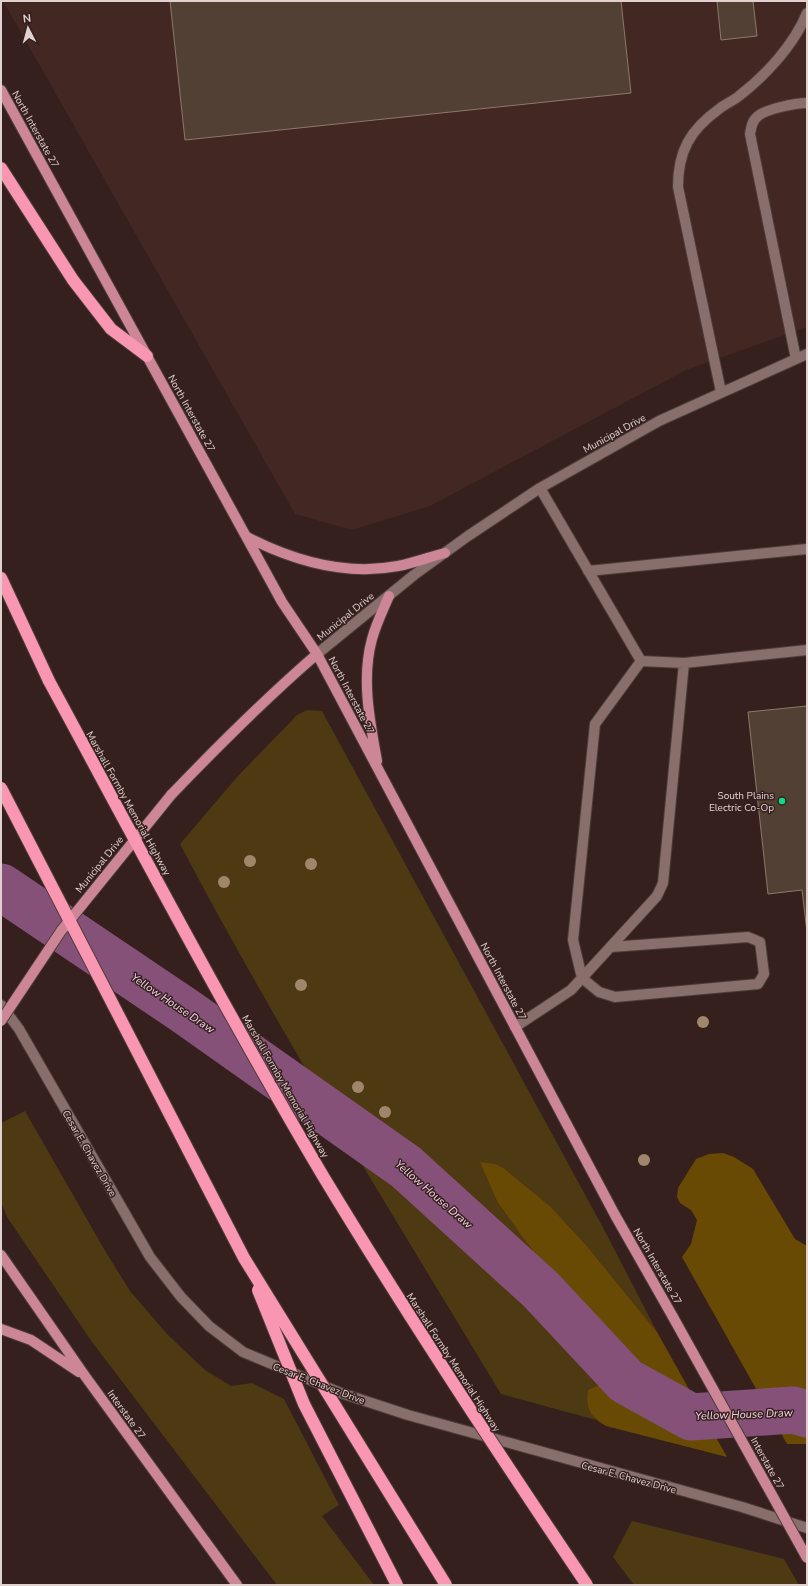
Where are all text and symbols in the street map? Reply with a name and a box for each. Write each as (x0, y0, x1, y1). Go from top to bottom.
north arrow (8, 8, 48, 48)
text: N (22, 11, 32, 26)
street label: North Interstate 27 (8, 88, 62, 170)
street label: North Interstate 27 (164, 372, 218, 454)
street label: Municipal Drive (581, 411, 648, 457)
street label: Municipal Drive (314, 589, 377, 644)
street label: North Interstate 27 (325, 654, 377, 737)
street label: Marshall Formby Memorial Highway (82, 729, 174, 879)
place label: South Plains Electric Co-Op (709, 789, 774, 815)
marker: South Plains Electric Co-Op (777, 796, 787, 806)
street label: Municipal Drive (72, 833, 127, 896)
street label: North Interstate 27 (477, 940, 529, 1023)
water label: Yellow House Draw (128, 970, 218, 1037)
street label: Marshall Formby Memorial Highway (238, 1012, 332, 1161)
street label: Cesar E. Chavez Drive (59, 1108, 120, 1199)
water label: Yellow House Draw (392, 1157, 476, 1233)
street label: North Interstate 27 (630, 1226, 685, 1307)
street label: Marshall Formby Memorial Highway (403, 1290, 504, 1435)
street label: Cesar E. Chavez Drive (271, 1360, 367, 1408)
street label: Interstate 27 (104, 1387, 149, 1442)
water label: Yellow House Draw (695, 1405, 794, 1424)
street label: Interstate 27 (747, 1435, 787, 1492)
street label: Cesar E. Chavez Drive (580, 1459, 678, 1497)

